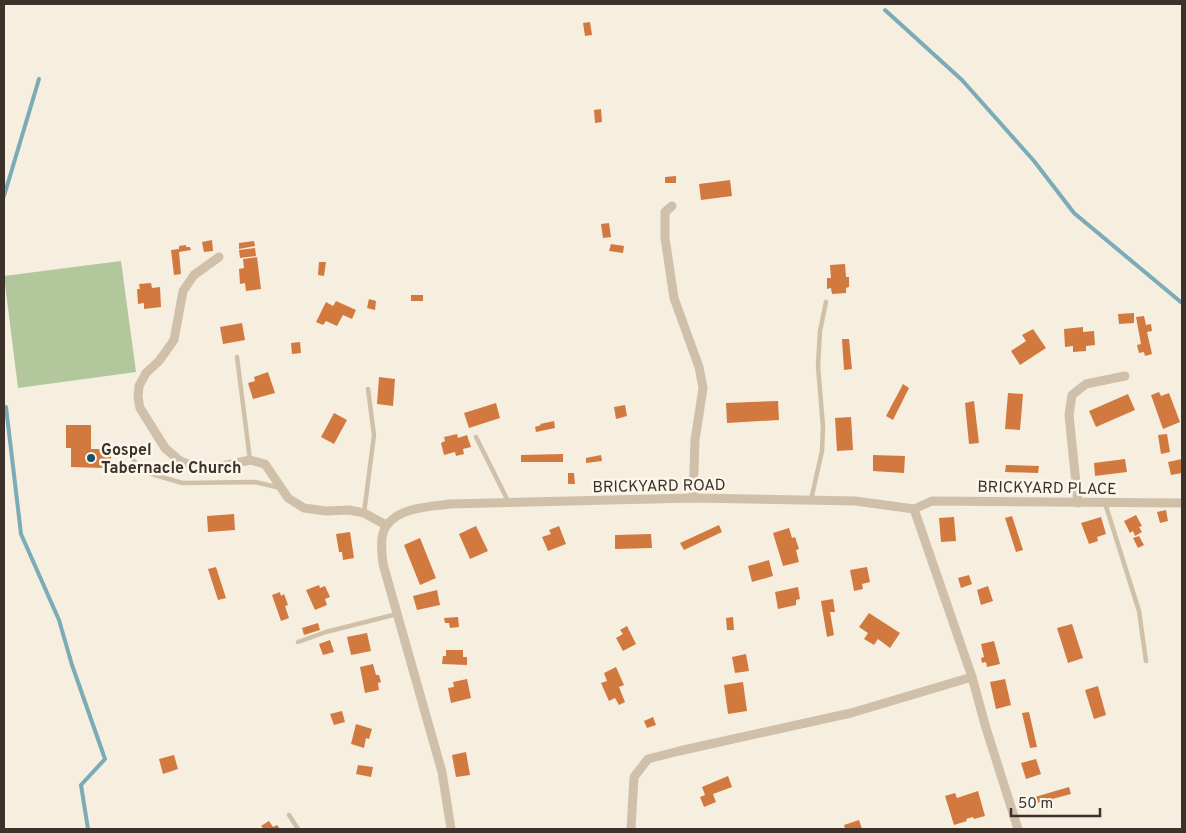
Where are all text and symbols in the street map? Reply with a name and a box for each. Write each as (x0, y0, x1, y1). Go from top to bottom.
place label: Gospel Tabernacle Church (101, 441, 242, 479)
marker: Gospel Tabernacle Church (85, 452, 97, 464)
street label: BRICKYARD ROAD (592, 476, 726, 498)
street label: BRICKYARD PLACE (977, 478, 1117, 500)
scale bar (1011, 786, 1100, 818)
text: 50 m (1018, 795, 1053, 814)

